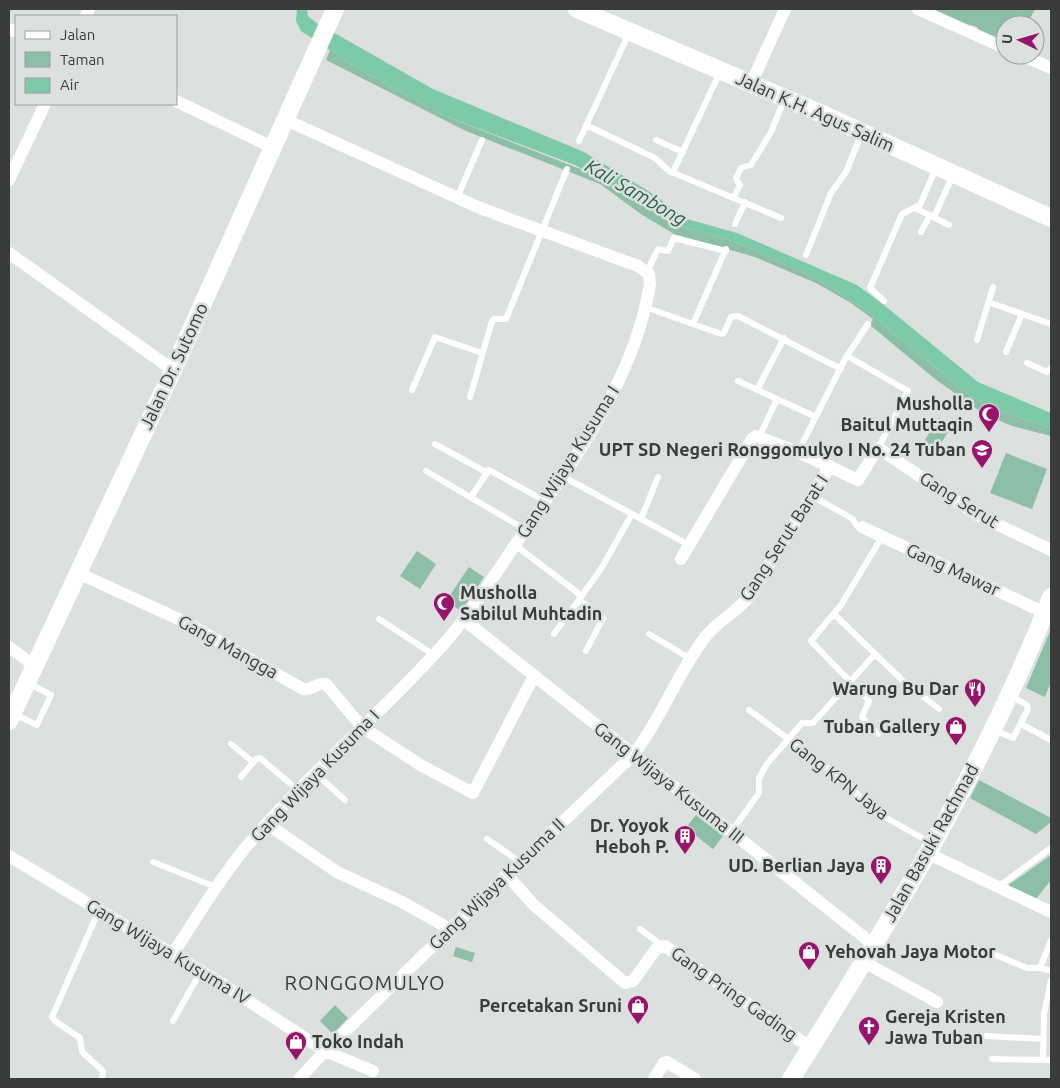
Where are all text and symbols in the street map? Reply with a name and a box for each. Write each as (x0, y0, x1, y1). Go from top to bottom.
legend (15, 15, 178, 105)
north arrow (995, 15, 1045, 65)
text: Jalan (60, 26, 95, 43)
text: U (999, 33, 1015, 44)
text: Taman (60, 51, 105, 68)
street label: Jalan K.H. Agus Salim (733, 67, 898, 155)
text: Air (60, 76, 79, 93)
water label: Kali Sambong (582, 154, 690, 230)
street label: Jalan Dr. Sutomo (135, 299, 211, 432)
street label: Gang Wijaya Kusuma I (512, 382, 622, 541)
place label: Musholla Baitul Muttaqin (840, 393, 973, 434)
mosque icon: Musholla Baitul Muttaqin (977, 402, 1001, 433)
school or university icon: UPT SD Negeri Ronggomulyo I No. 24 Tuban (970, 438, 994, 469)
place label: UPT SD Negeri Ronggomulyo I No. 24 Tuban (599, 439, 966, 459)
street label: Gang Serut (916, 467, 1003, 531)
street label: Gang Serut Barat I (735, 471, 831, 604)
street label: Gang Mawar (903, 539, 1004, 600)
place label: Musholla Sabilul Muhtadin (460, 582, 602, 623)
mosque icon: Musholla Sabilul Muhtadin (432, 591, 456, 622)
street label: Gang Mangga (175, 610, 282, 682)
restaurant icon: Warung Bu Dar (963, 677, 987, 708)
place label: Warung Bu Dar (832, 678, 960, 698)
street label: Gang Wijaya Kusuma I (246, 705, 383, 845)
shop icon: Tuban Gallery (944, 715, 968, 746)
place label: Tuban Gallery (823, 716, 940, 736)
street label: Gang Wijaya Kusuma III (591, 717, 749, 847)
street label: Gang KPN Jaya (786, 733, 893, 823)
street label: Jalan Basuki Rachmad (878, 760, 982, 925)
street label: Gang Wijaya Kusuma II (424, 813, 568, 953)
place label: Dr. Yoyok Heboh P. (590, 815, 669, 856)
building icon: Dr. Yoyok Heboh P. (673, 824, 697, 855)
building icon: UD. Berlian Jaya (869, 854, 893, 885)
place label: UD. Berlian Jaya (728, 855, 865, 875)
street label: Gang Wijaya Kusuma IV (83, 894, 254, 1008)
shop icon: Yehovah Jaya Motor (797, 940, 821, 971)
place label: Yehovah Jaya Motor (825, 941, 996, 961)
street label: Gang Pring Gading (668, 942, 801, 1044)
district label: RONGGOMULYO (285, 971, 445, 994)
shop icon: Percetakan Sruni (626, 994, 650, 1025)
place label: Percetakan Sruni (479, 995, 622, 1015)
place label: Gereja Kristen Jawa Tuban (885, 1006, 1006, 1047)
church icon: Gereja Kristen Jawa Tuban (857, 1015, 881, 1046)
shop icon: Toko Indah (284, 1030, 308, 1061)
place label: Toko Indah (312, 1031, 404, 1051)

